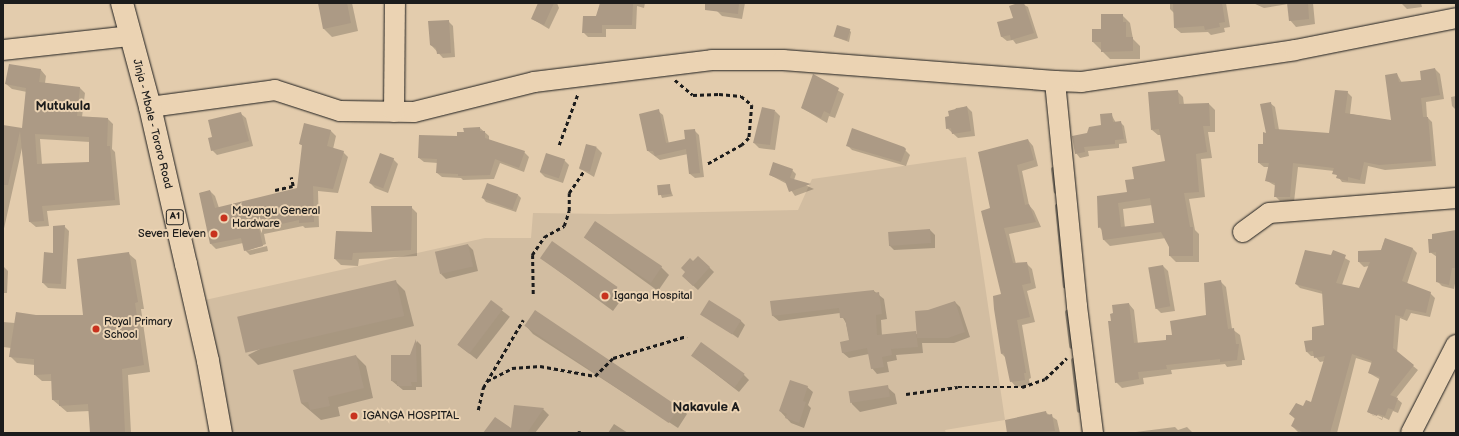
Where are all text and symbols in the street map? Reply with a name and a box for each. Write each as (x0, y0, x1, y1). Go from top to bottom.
street label: Jinja - Mbale - Tororo Road (129, 57, 175, 191)
district label: Mutukula (36, 98, 90, 114)
place label: Mayangu General Hardware (232, 205, 320, 231)
road number: A1 (165, 209, 185, 225)
marker: Mayangu General Hardware (219, 213, 229, 223)
place label: Seven Eleven (138, 227, 206, 241)
marker: Seven Eleven (209, 229, 219, 239)
place label: Iganga Hospital (614, 289, 692, 303)
marker: Iganga Hospital (599, 290, 611, 302)
place label: Royal Primary School (104, 316, 173, 342)
marker: Royal Primary School (91, 324, 101, 334)
district label: Nakavule A (673, 399, 739, 415)
place label: IGANGA HOSPITAL (363, 409, 459, 423)
marker: IGANGA HOSPITAL (348, 410, 360, 422)

